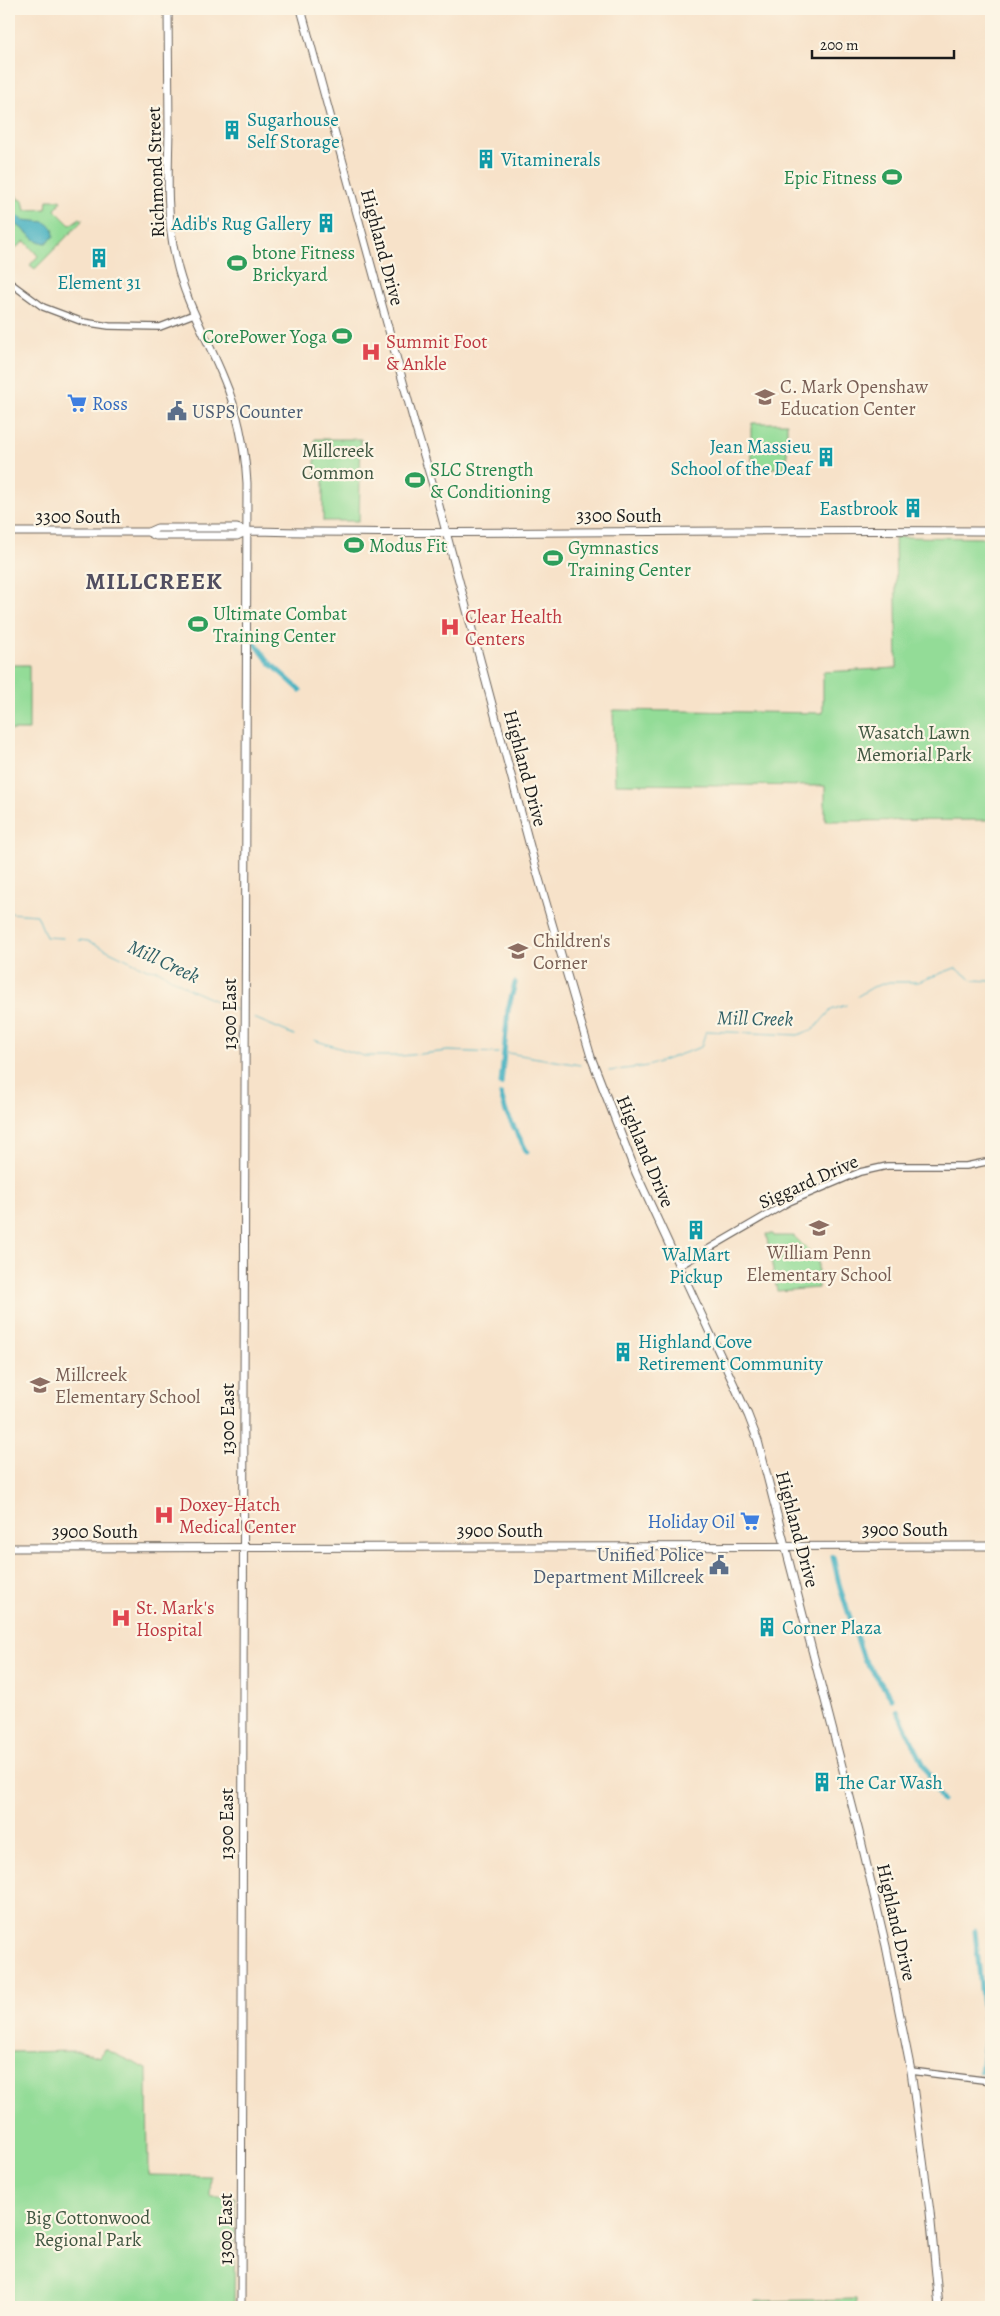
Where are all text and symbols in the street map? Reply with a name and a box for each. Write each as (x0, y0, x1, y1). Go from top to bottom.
scale bar (812, 28, 955, 60)
text: 200 m (820, 35, 859, 55)
street label: Richmond Street (141, 106, 171, 238)
place label: Sugarhouse Self Storage (247, 107, 340, 155)
building icon: Sugarhouse Self Storage (221, 119, 243, 141)
place label: Vitaminerals (500, 147, 601, 173)
building icon: Vitaminerals (475, 148, 497, 170)
place label: Epic Fitness (783, 165, 877, 191)
sports icon: Epic Fitness (881, 166, 903, 188)
street label: Highland Drive (354, 186, 410, 308)
place label: Adib's Rug Gallery (171, 211, 312, 237)
building icon: Adib's Rug Gallery (315, 212, 337, 234)
place label: btone Fitness Brickyard (252, 240, 355, 288)
building icon: Element 31 (88, 247, 110, 269)
sports icon: btone Fitness Brickyard (226, 252, 248, 274)
place label: Element 31 (57, 270, 141, 296)
place label: CorePower Yoga (203, 324, 327, 350)
sports icon: CorePower Yoga (331, 325, 353, 347)
place label: Summit Foot & Ankle (386, 329, 487, 377)
hospital icon: Summit Foot & Ankle (360, 341, 382, 363)
place label: C. Mark Openshaw Education Center (780, 374, 929, 422)
school or university icon: C. Mark Openshaw Education Center (754, 386, 776, 408)
place label: Ross (92, 391, 128, 417)
supermarket icon: Ross (66, 392, 88, 414)
place label: USPS Counter (192, 399, 303, 425)
public building icon: USPS Counter (166, 400, 188, 422)
place label: Jean Massieu School of the Deaf (671, 434, 814, 482)
park label: Millcreek Common (302, 438, 375, 486)
building icon: Jean Massieu School of the Deaf (815, 446, 837, 468)
place label: SLC Strength & Conditioning (430, 457, 551, 505)
sports icon: SLC Strength & Conditioning (404, 469, 426, 491)
place label: Eastbrook (819, 496, 899, 522)
building icon: Eastbrook (902, 497, 924, 519)
street label: 3300 South (576, 503, 662, 529)
street label: 3300 South (35, 504, 121, 530)
place label: Modus Fit (369, 533, 447, 559)
sports icon: Modus Fit (343, 534, 365, 556)
place label: Gymnastics Training Center (568, 535, 691, 583)
sports icon: Gymnastics Training Center (542, 547, 564, 569)
district label: MILLCREEK (85, 565, 223, 597)
place label: Ultimate Combat Training Center (213, 601, 347, 649)
place label: Clear Health Centers (465, 604, 562, 652)
sports icon: Ultimate Combat Training Center (187, 613, 209, 635)
hospital icon: Clear Health Centers (439, 616, 461, 638)
street label: Highland Drive (497, 707, 553, 829)
park label: Wasatch Lawn Memorial Park (856, 720, 972, 768)
place label: Children's Corner (533, 928, 611, 976)
water label: Mill Creek (123, 933, 204, 990)
school or university icon: Children's Corner (507, 940, 529, 962)
street label: 1300 East (217, 978, 243, 1050)
water label: Mill Creek (717, 1004, 793, 1033)
street label: Highland Drive (610, 1091, 680, 1212)
street label: Siggard Drive (754, 1148, 862, 1215)
school or university icon: William Penn Elementary School (808, 1217, 830, 1239)
building icon: WalMart Pickup (685, 1219, 707, 1241)
place label: William Penn Elementary School (746, 1240, 892, 1288)
place label: WalMart Pickup (661, 1242, 730, 1290)
place label: Highland Cove Retirement Community (638, 1329, 823, 1377)
building icon: Highland Cove Retirement Community (612, 1341, 634, 1363)
place label: Millcreek Elementary School (55, 1362, 201, 1410)
school or university icon: Millcreek Elementary School (29, 1374, 51, 1396)
street label: 1300 East (215, 1383, 241, 1455)
street label: Highland Drive (769, 1468, 825, 1590)
place label: Doxey-Hatch Medical Center (179, 1492, 296, 1540)
hospital icon: Doxey-Hatch Medical Center (153, 1504, 175, 1526)
place label: Holiday Oil (648, 1509, 735, 1535)
supermarket icon: Holiday Oil (739, 1510, 761, 1532)
street label: 3900 South (862, 1517, 948, 1543)
street label: 3900 South (457, 1518, 543, 1544)
street label: 3900 South (52, 1519, 138, 1545)
place label: Unified Police Department Millcreek (533, 1542, 705, 1590)
public building icon: Unified Police Department Millcreek (708, 1554, 730, 1576)
place label: St. Mark's Hospital (136, 1595, 215, 1643)
hospital icon: St. Mark's Hospital (110, 1607, 132, 1629)
place label: Corner Plaza (782, 1615, 882, 1641)
building icon: Corner Plaza (756, 1616, 778, 1638)
place label: The Car Wash (837, 1770, 943, 1796)
building icon: The Car Wash (811, 1771, 833, 1793)
street label: 1300 East (214, 1788, 240, 1860)
street label: Highland Drive (870, 1861, 922, 1983)
street label: 1300 East (213, 2193, 239, 2265)
park label: Big Cottonwood Regional Park (25, 2205, 151, 2253)

